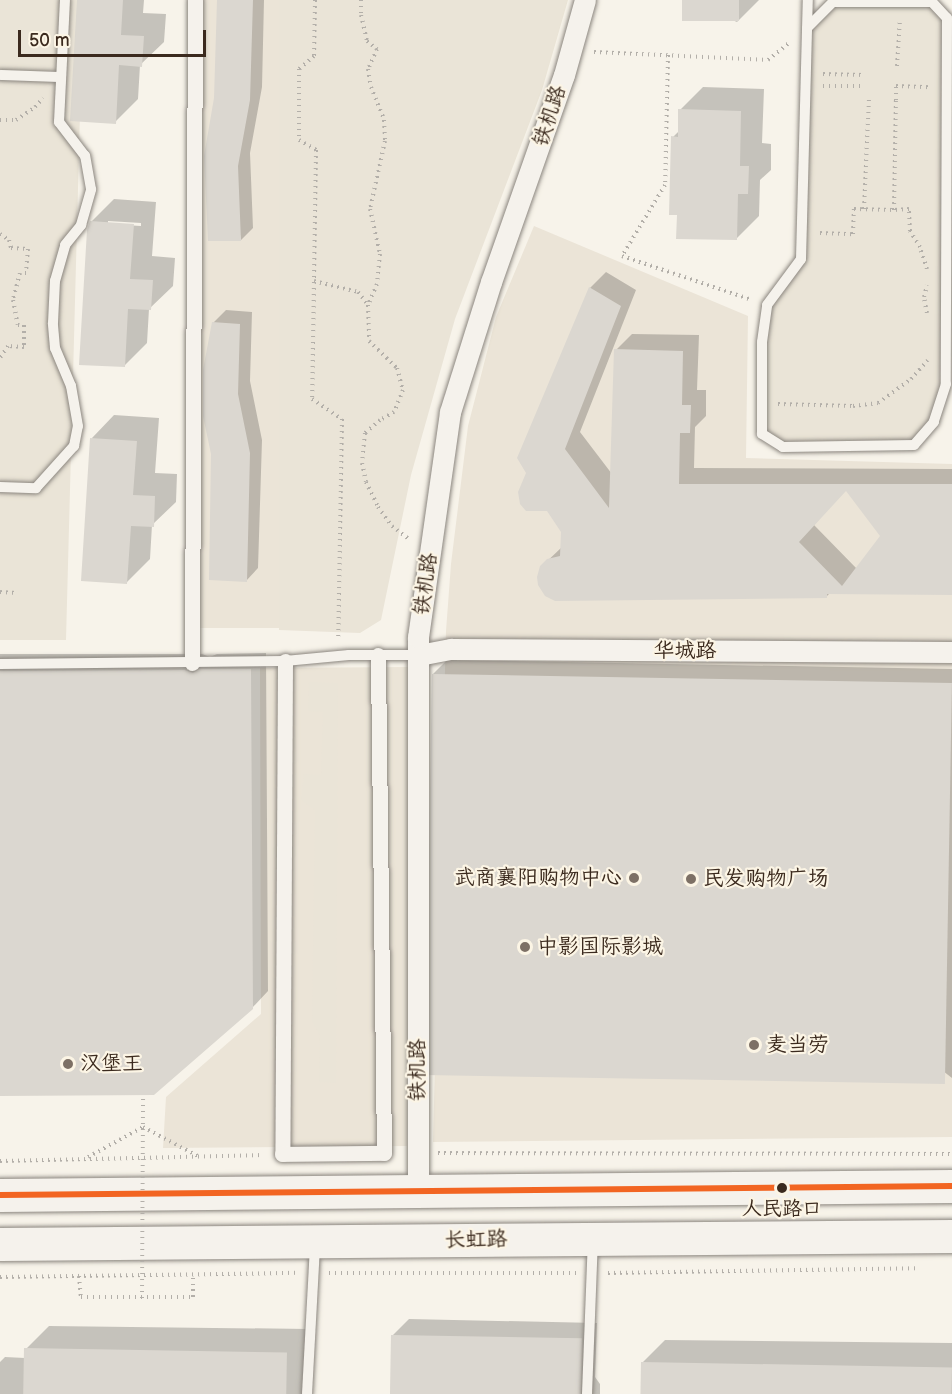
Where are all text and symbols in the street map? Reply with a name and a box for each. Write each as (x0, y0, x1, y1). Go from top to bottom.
scale bar (21, 18, 208, 56)
text: 50 m (29, 30, 70, 51)
street label: 铁机路 (528, 82, 572, 150)
street label: 铁机路 (409, 551, 443, 617)
street label: 华城路 (654, 638, 716, 664)
place label: 武商襄阳购物中心 (454, 865, 622, 891)
place label: 民发购物广场 (703, 866, 829, 892)
marker: 武商襄阳购物中心 (627, 871, 641, 885)
marker: 民发购物广场 (684, 872, 698, 886)
place label: 中影国际影城 (537, 934, 663, 960)
marker: 中影国际影城 (518, 940, 532, 954)
place label: 麦当劳 (766, 1032, 829, 1058)
marker: 麦当劳 (747, 1038, 761, 1052)
street label: 铁机路 (405, 1039, 431, 1101)
place label: 汉堡王 (80, 1051, 143, 1077)
marker: 汉堡王 (61, 1057, 75, 1071)
marker: 人民路口 (776, 1182, 788, 1194)
place label: 人民路口 (742, 1197, 822, 1221)
street label: 长虹路 (444, 1227, 508, 1253)

